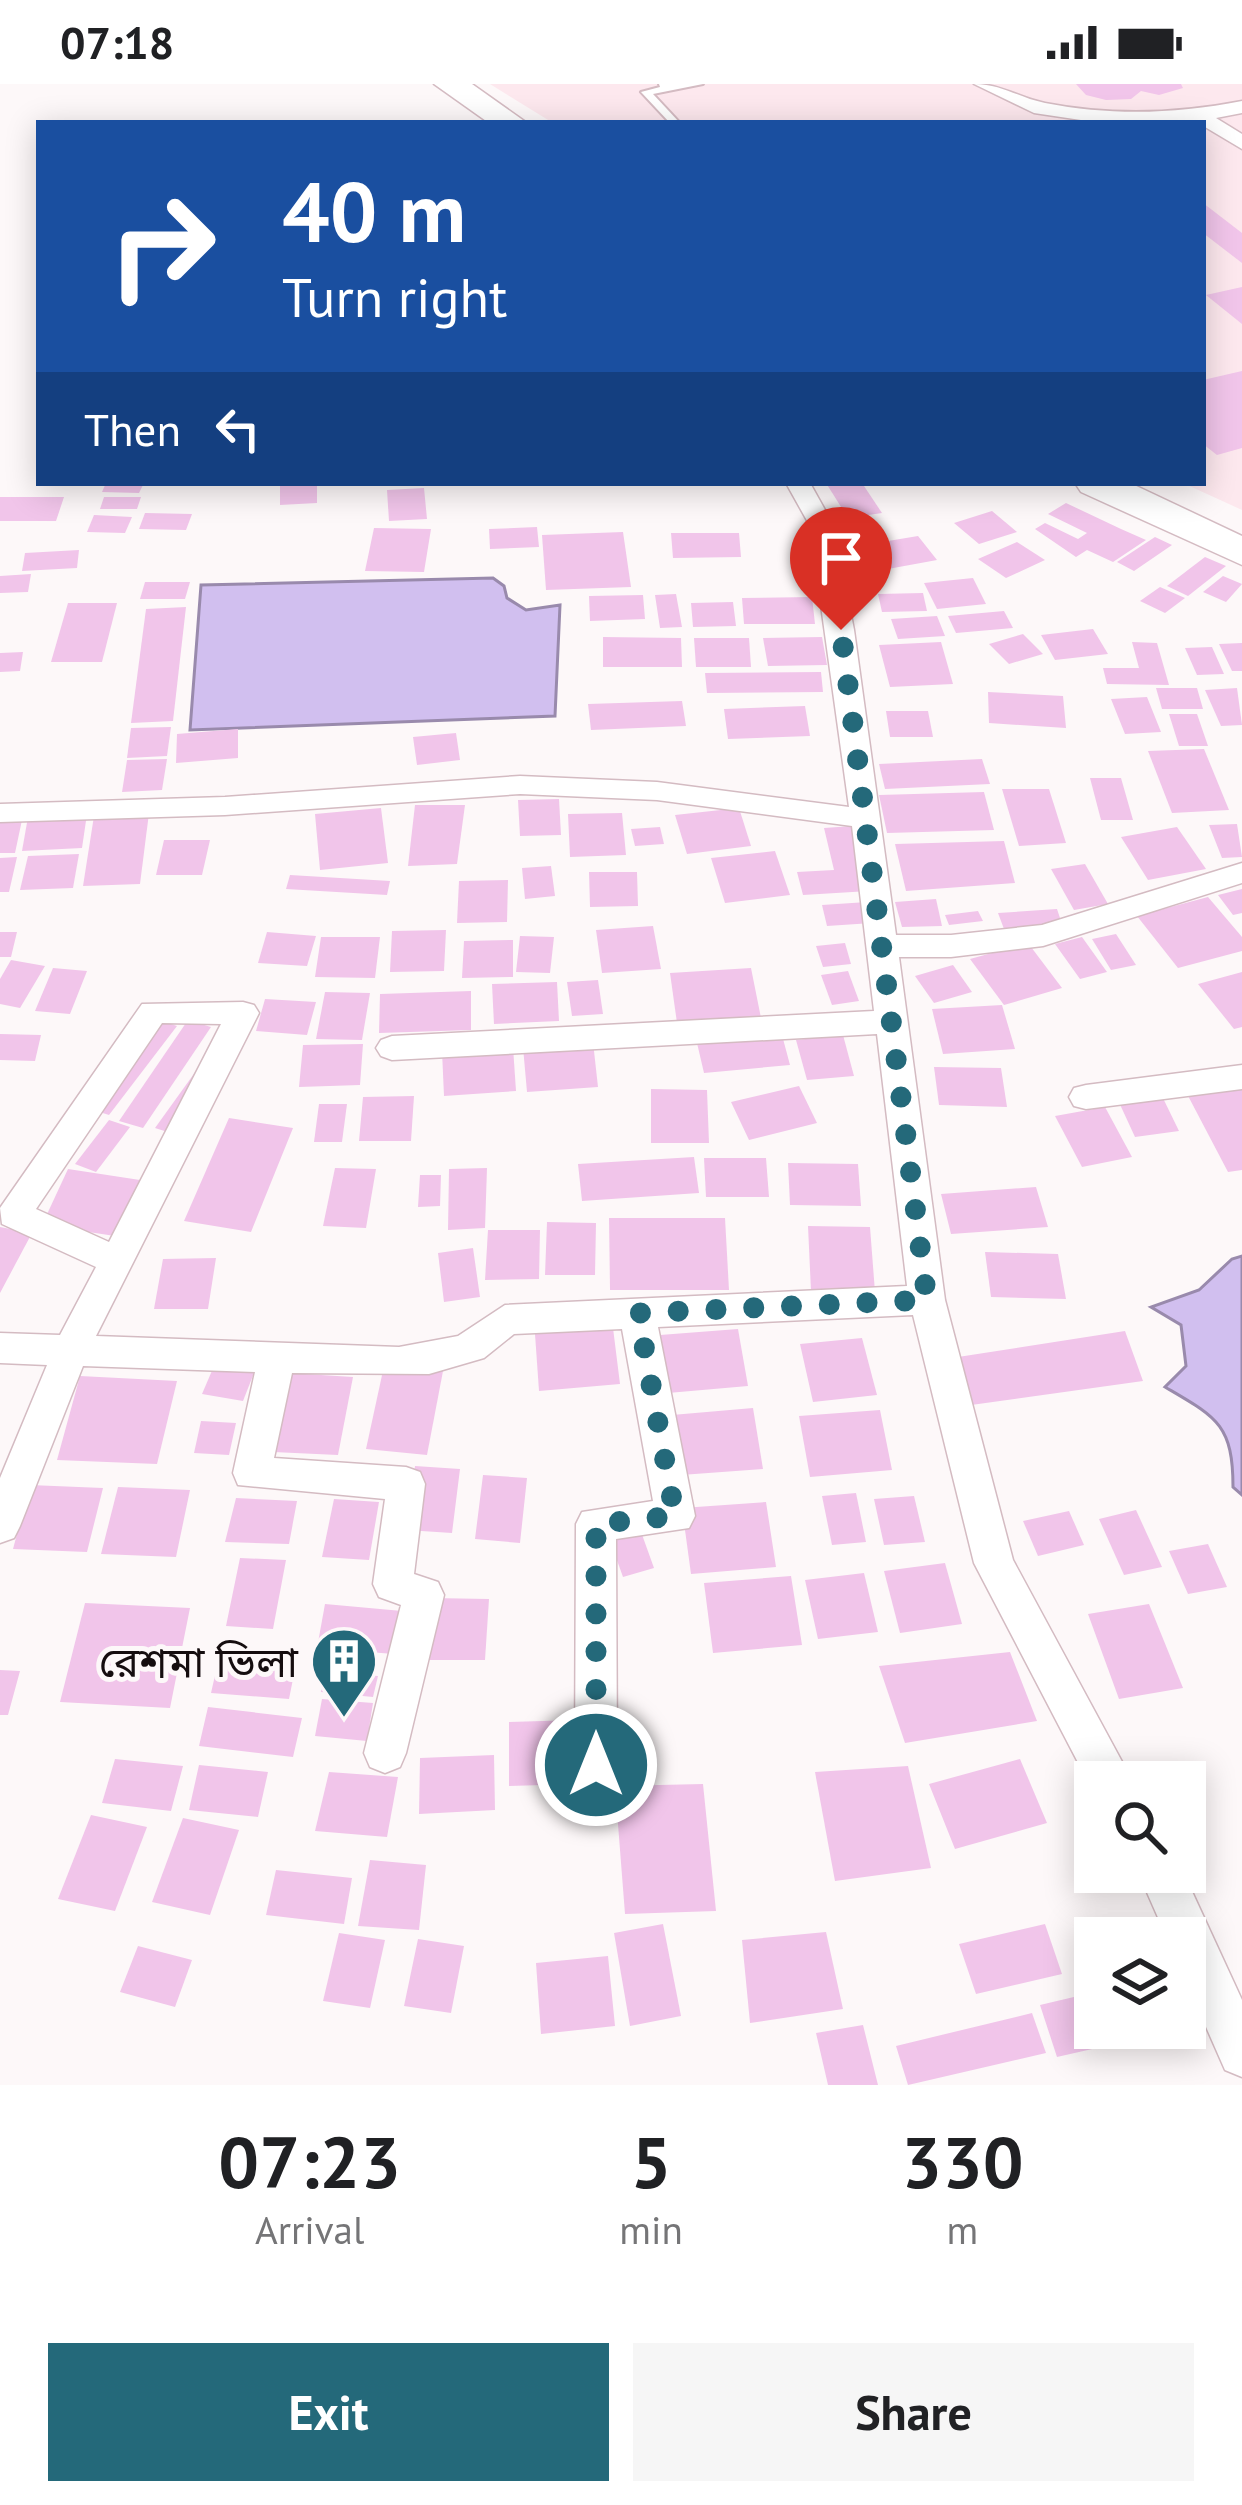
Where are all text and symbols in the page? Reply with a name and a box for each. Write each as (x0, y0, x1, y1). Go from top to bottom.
text: 07:18 (60, 13, 174, 71)
text: 40 m (282, 156, 466, 265)
icon: right (84, 168, 240, 324)
text: Turn right (282, 262, 507, 332)
icon: left (205, 396, 271, 462)
text: Then (84, 400, 181, 458)
pin (790, 507, 892, 630)
icon: arrive (808, 525, 874, 591)
building icon: রেশমা ভিলা (309, 1626, 379, 1720)
place label: রেশমা ভিলা (99, 1634, 299, 1689)
position arrow (533, 1702, 659, 1828)
map controls (1074, 1761, 1206, 2049)
button: search (1074, 1761, 1206, 1893)
button: layers (1074, 1917, 1206, 2049)
text: 07:23 (218, 2115, 401, 2208)
text: 5 (631, 2115, 672, 2208)
text: 330 (901, 2115, 1024, 2208)
text: Arrival (255, 2204, 364, 2255)
text: min (619, 2204, 683, 2255)
text: m (947, 2204, 978, 2255)
button: Exit (48, 2343, 609, 2481)
button: Share (633, 2343, 1194, 2481)

